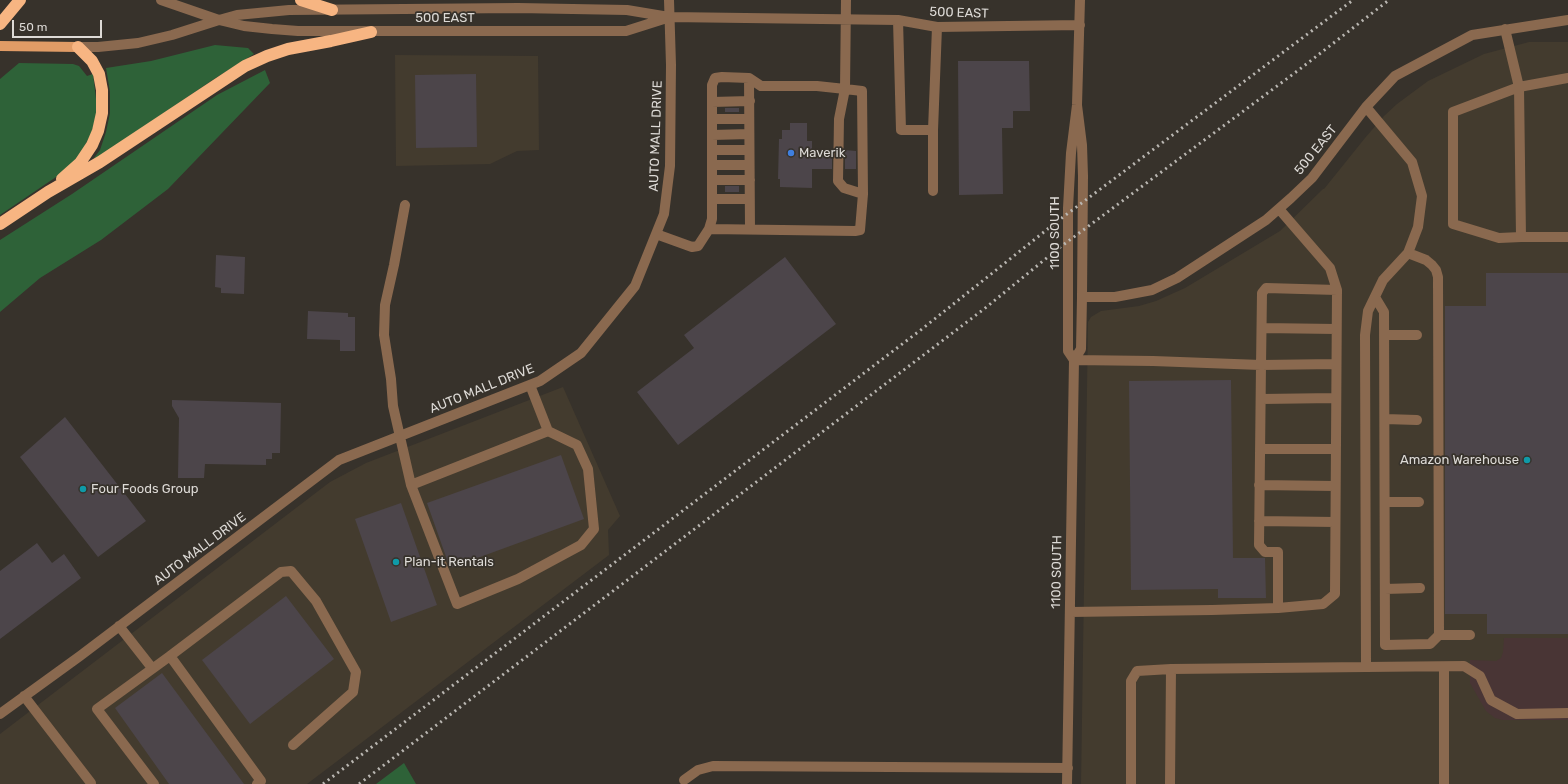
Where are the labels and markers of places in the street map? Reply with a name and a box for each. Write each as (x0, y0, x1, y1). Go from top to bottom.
place label: Maverik (799, 145, 845, 161)
marker: Maverik (786, 148, 796, 158)
place label: Amazon Warehouse (1400, 452, 1519, 468)
marker: Amazon Warehouse (1522, 455, 1532, 465)
place label: Four Foods Group (91, 481, 198, 497)
marker: Four Foods Group (78, 484, 88, 494)
place label: Plan-it Rentals (404, 554, 494, 570)
marker: Plan-it Rentals (391, 557, 401, 567)

